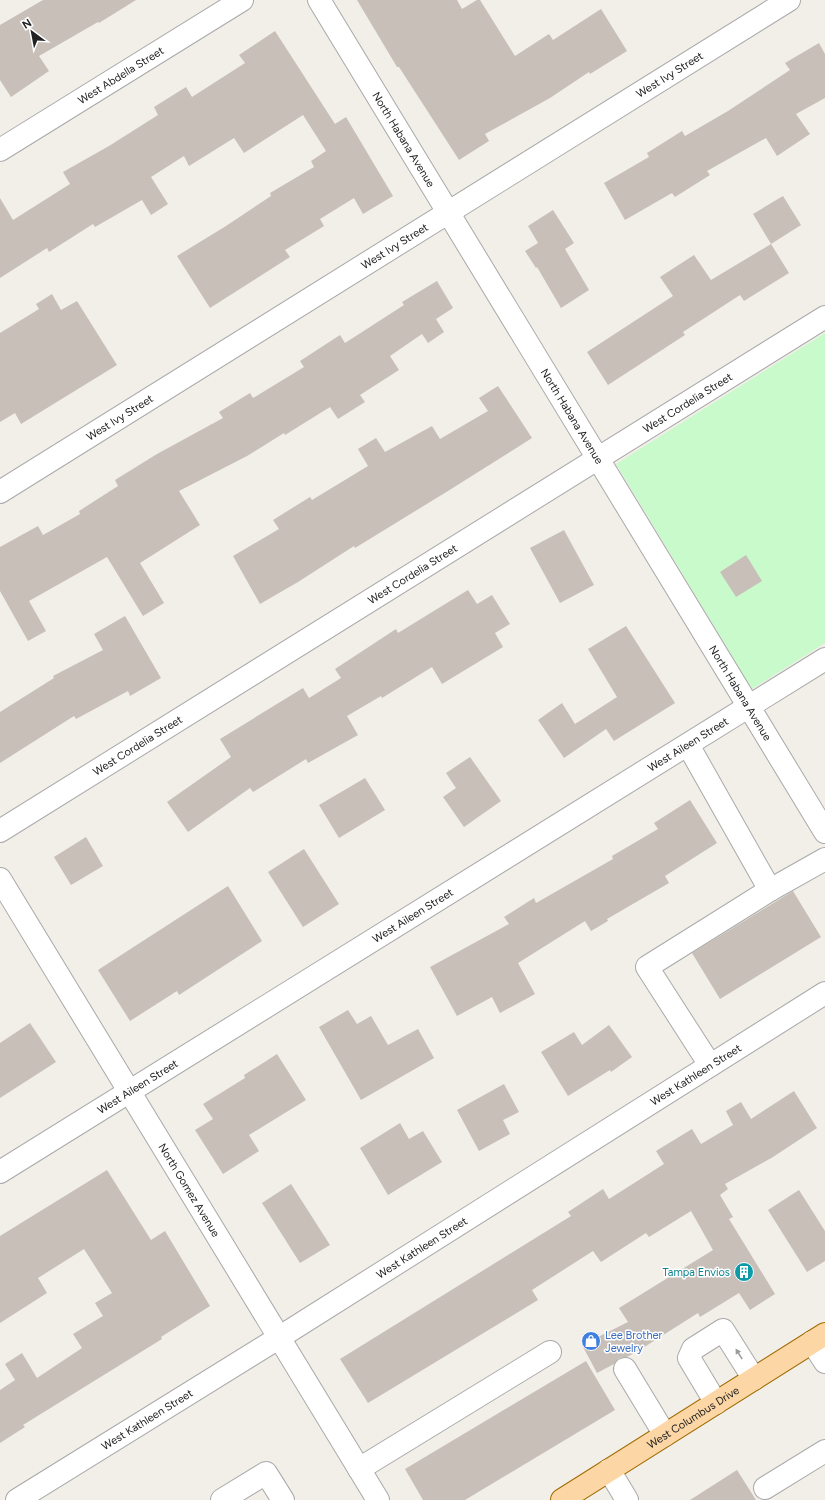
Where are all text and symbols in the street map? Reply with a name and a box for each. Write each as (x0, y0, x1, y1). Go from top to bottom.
north arrow (12, 12, 52, 52)
text: N (20, 16, 34, 32)
street label: West Abdella Street (75, 44, 166, 107)
street label: West Ivy Street (634, 49, 705, 100)
street label: North Habana Avenue (370, 89, 438, 189)
street label: West Ivy Street (359, 220, 430, 272)
street label: North Habana Avenue (538, 366, 606, 466)
street label: West Cordelia Street (640, 370, 735, 435)
street label: West Ivy Street (84, 392, 155, 443)
street label: West Cordelia Street (365, 541, 460, 607)
street label: North Habana Avenue (706, 643, 774, 743)
street label: West Cordelia Street (90, 713, 185, 778)
street label: West Aileen Street (645, 714, 731, 774)
street label: West Aileen Street (370, 885, 455, 945)
street label: West Kathleen Street (648, 1041, 744, 1108)
street label: West Aileen Street (95, 1057, 180, 1116)
street label: North Gomez Avenue (156, 1141, 223, 1239)
street label: West Kathleen Street (374, 1214, 470, 1281)
building icon: Tampa Envios (733, 1261, 755, 1283)
place label: Tampa Envios (662, 1266, 730, 1279)
place label: Lee Brother Jewelry (605, 1329, 663, 1355)
shop icon: Lee Brother Jewelry (580, 1330, 602, 1352)
one-way arrow (735, 1348, 742, 1360)
street label: West Columbus Drive (645, 1383, 742, 1451)
street label: West Kathleen Street (99, 1386, 195, 1453)

